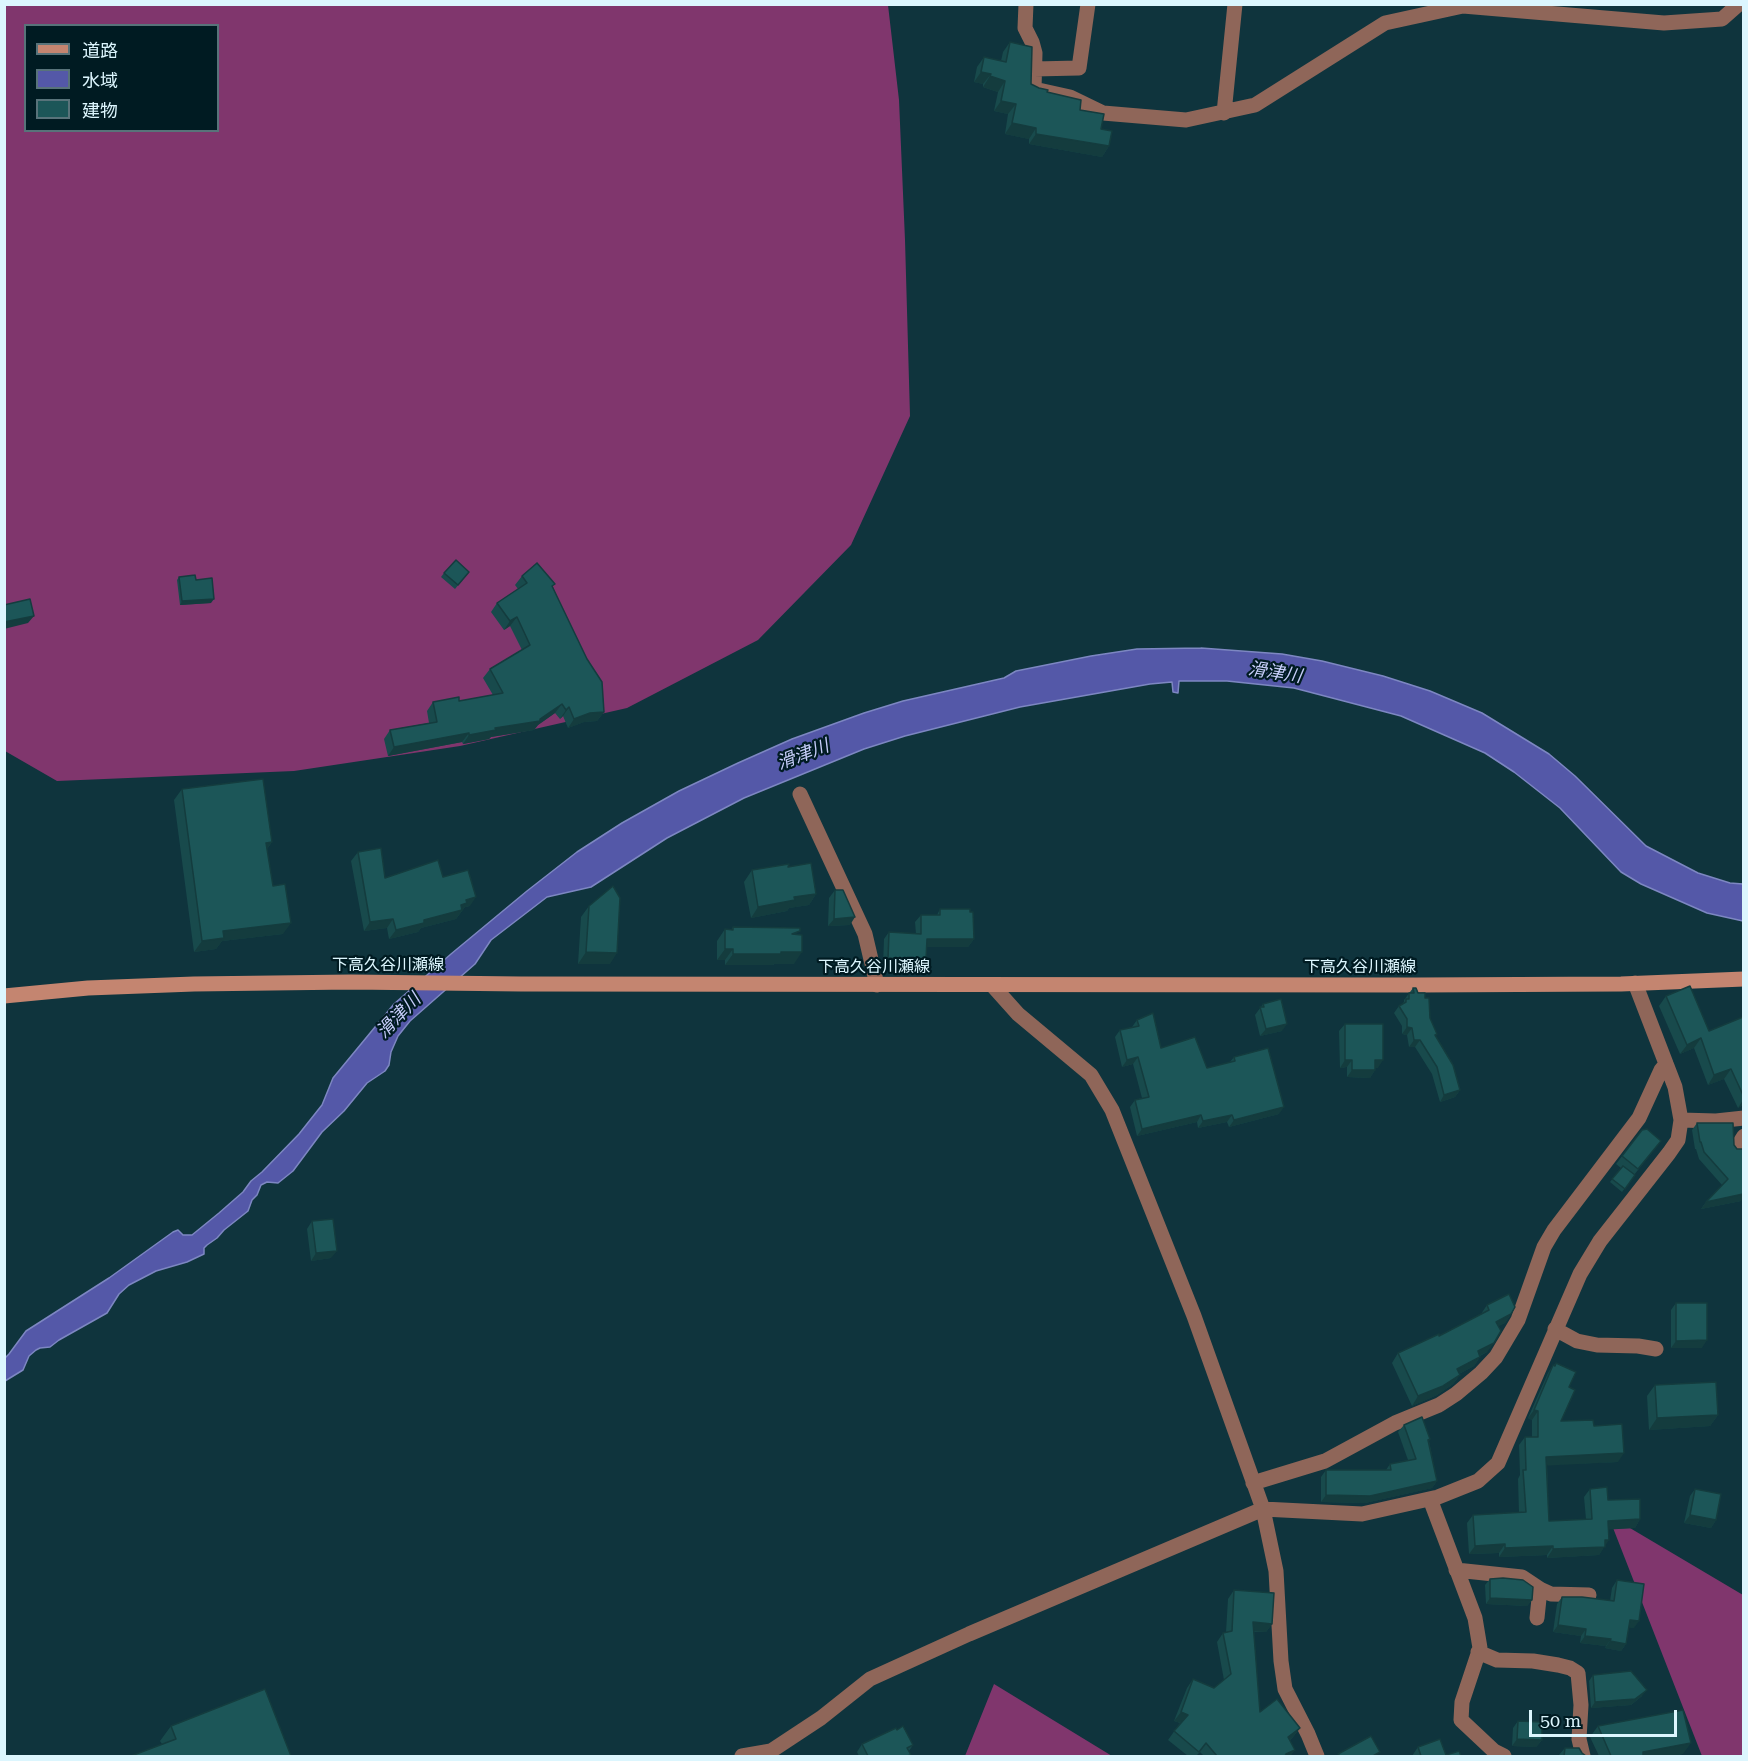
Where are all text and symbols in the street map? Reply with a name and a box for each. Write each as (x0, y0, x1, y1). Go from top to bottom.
legend (24, 24, 219, 132)
text: 道路 (82, 40, 118, 61)
text: 水域 (82, 70, 118, 91)
text: 建物 (82, 100, 118, 121)
water label: 滑津川 (1247, 658, 1303, 688)
water label: 滑津川 (774, 735, 832, 775)
street label: 下高久谷川瀬線 (332, 955, 444, 975)
street label: 下高久谷川瀬線 (818, 957, 930, 977)
street label: 下高久谷川瀬線 (1304, 957, 1416, 977)
water label: 滑津川 (372, 989, 426, 1043)
scale bar (1532, 1698, 1680, 1736)
text: 50 m (1540, 1710, 1581, 1731)

